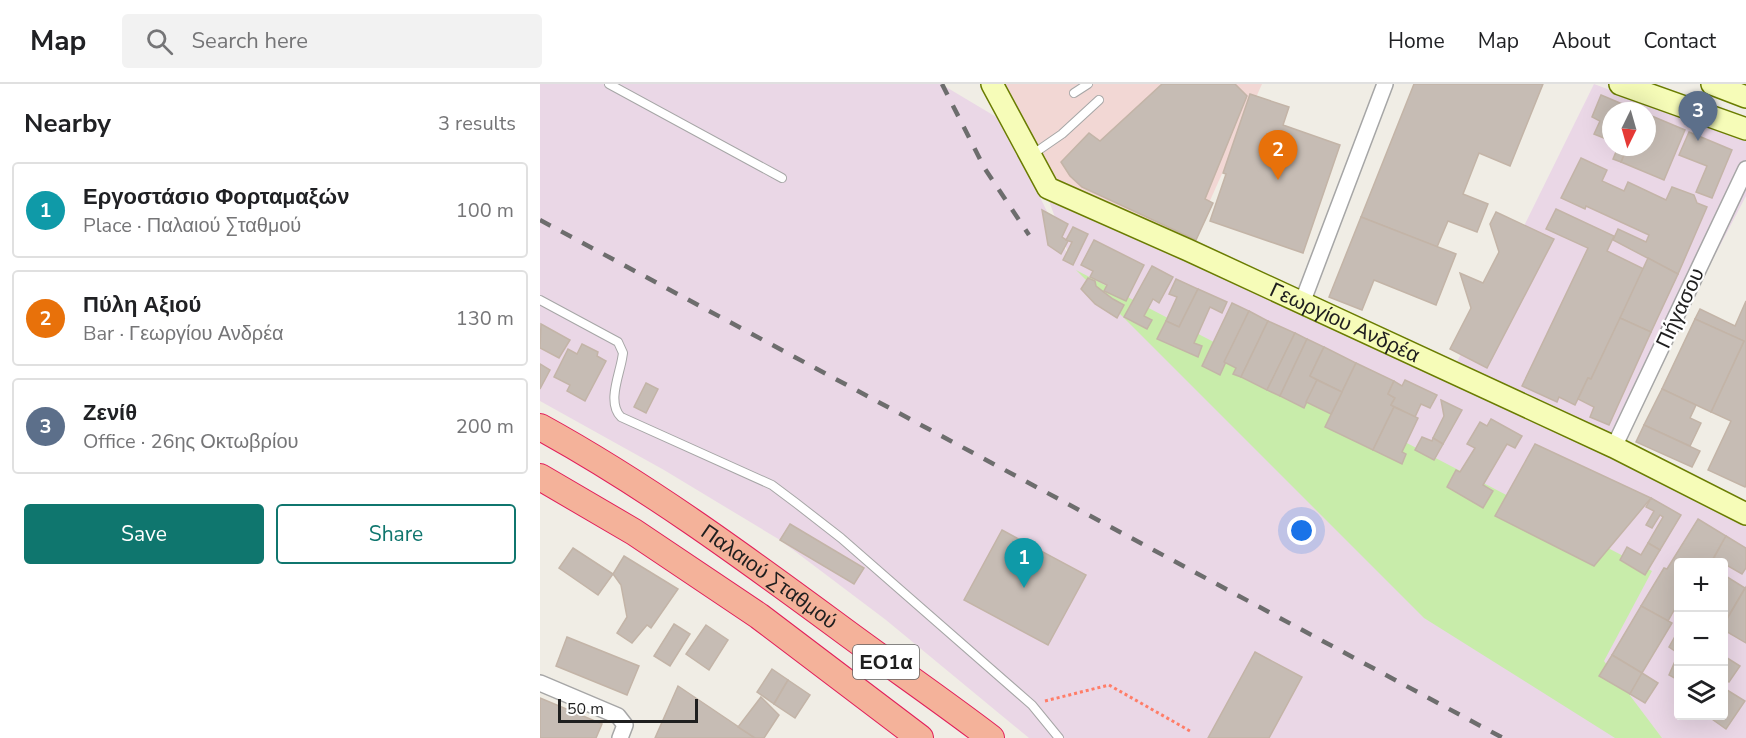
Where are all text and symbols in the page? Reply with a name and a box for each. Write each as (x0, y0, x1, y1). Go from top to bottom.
search box (122, 14, 542, 68)
text: Map (30, 22, 86, 60)
icon: search (143, 25, 176, 58)
text: Search here (191, 26, 308, 56)
text: Home (1388, 27, 1445, 55)
text: Map (1478, 27, 1519, 55)
text: About (1552, 27, 1610, 55)
text: Contact (1643, 27, 1716, 55)
pin: 3 (1678, 92, 1718, 141)
north arrow (1602, 102, 1656, 156)
text: Nearby (24, 106, 111, 141)
text: 3 results (438, 110, 516, 137)
pin: 2 (1258, 130, 1298, 180)
text: Εργοστάσιο Φορταμαξών (83, 182, 349, 212)
text: 1 (40, 197, 52, 224)
text: 100 m (456, 197, 514, 224)
text: Place · Παλαιού Σταθμού (83, 212, 301, 239)
street label: Πήγασου (1649, 263, 1711, 353)
street label: Γεωργίου Ανδρέα (1265, 276, 1424, 369)
text: Πύλη Αξιού (83, 290, 201, 320)
text: 2 (40, 305, 52, 332)
text: 130 m (456, 305, 514, 332)
text: Bar · Γεωργίου Ανδρέα (83, 320, 284, 347)
text: Ζενίθ (83, 398, 137, 428)
text: 3 (40, 413, 52, 440)
text: 200 m (456, 413, 514, 440)
text: Office · 26ης Οκτωβρίου (83, 428, 298, 455)
button: Save (24, 504, 264, 564)
button: Share (276, 504, 516, 564)
your location (1287, 516, 1316, 545)
street label: Παλαιού Σταθμού (695, 518, 843, 636)
pin: 1 (1004, 538, 1044, 588)
map controls (1674, 558, 1728, 720)
button: + (1674, 558, 1728, 612)
button: − (1674, 612, 1728, 666)
road number: ΕΟ1α (853, 645, 919, 679)
button: layers (1674, 666, 1728, 720)
scale bar (558, 696, 698, 724)
text: 50 m (567, 698, 604, 720)

